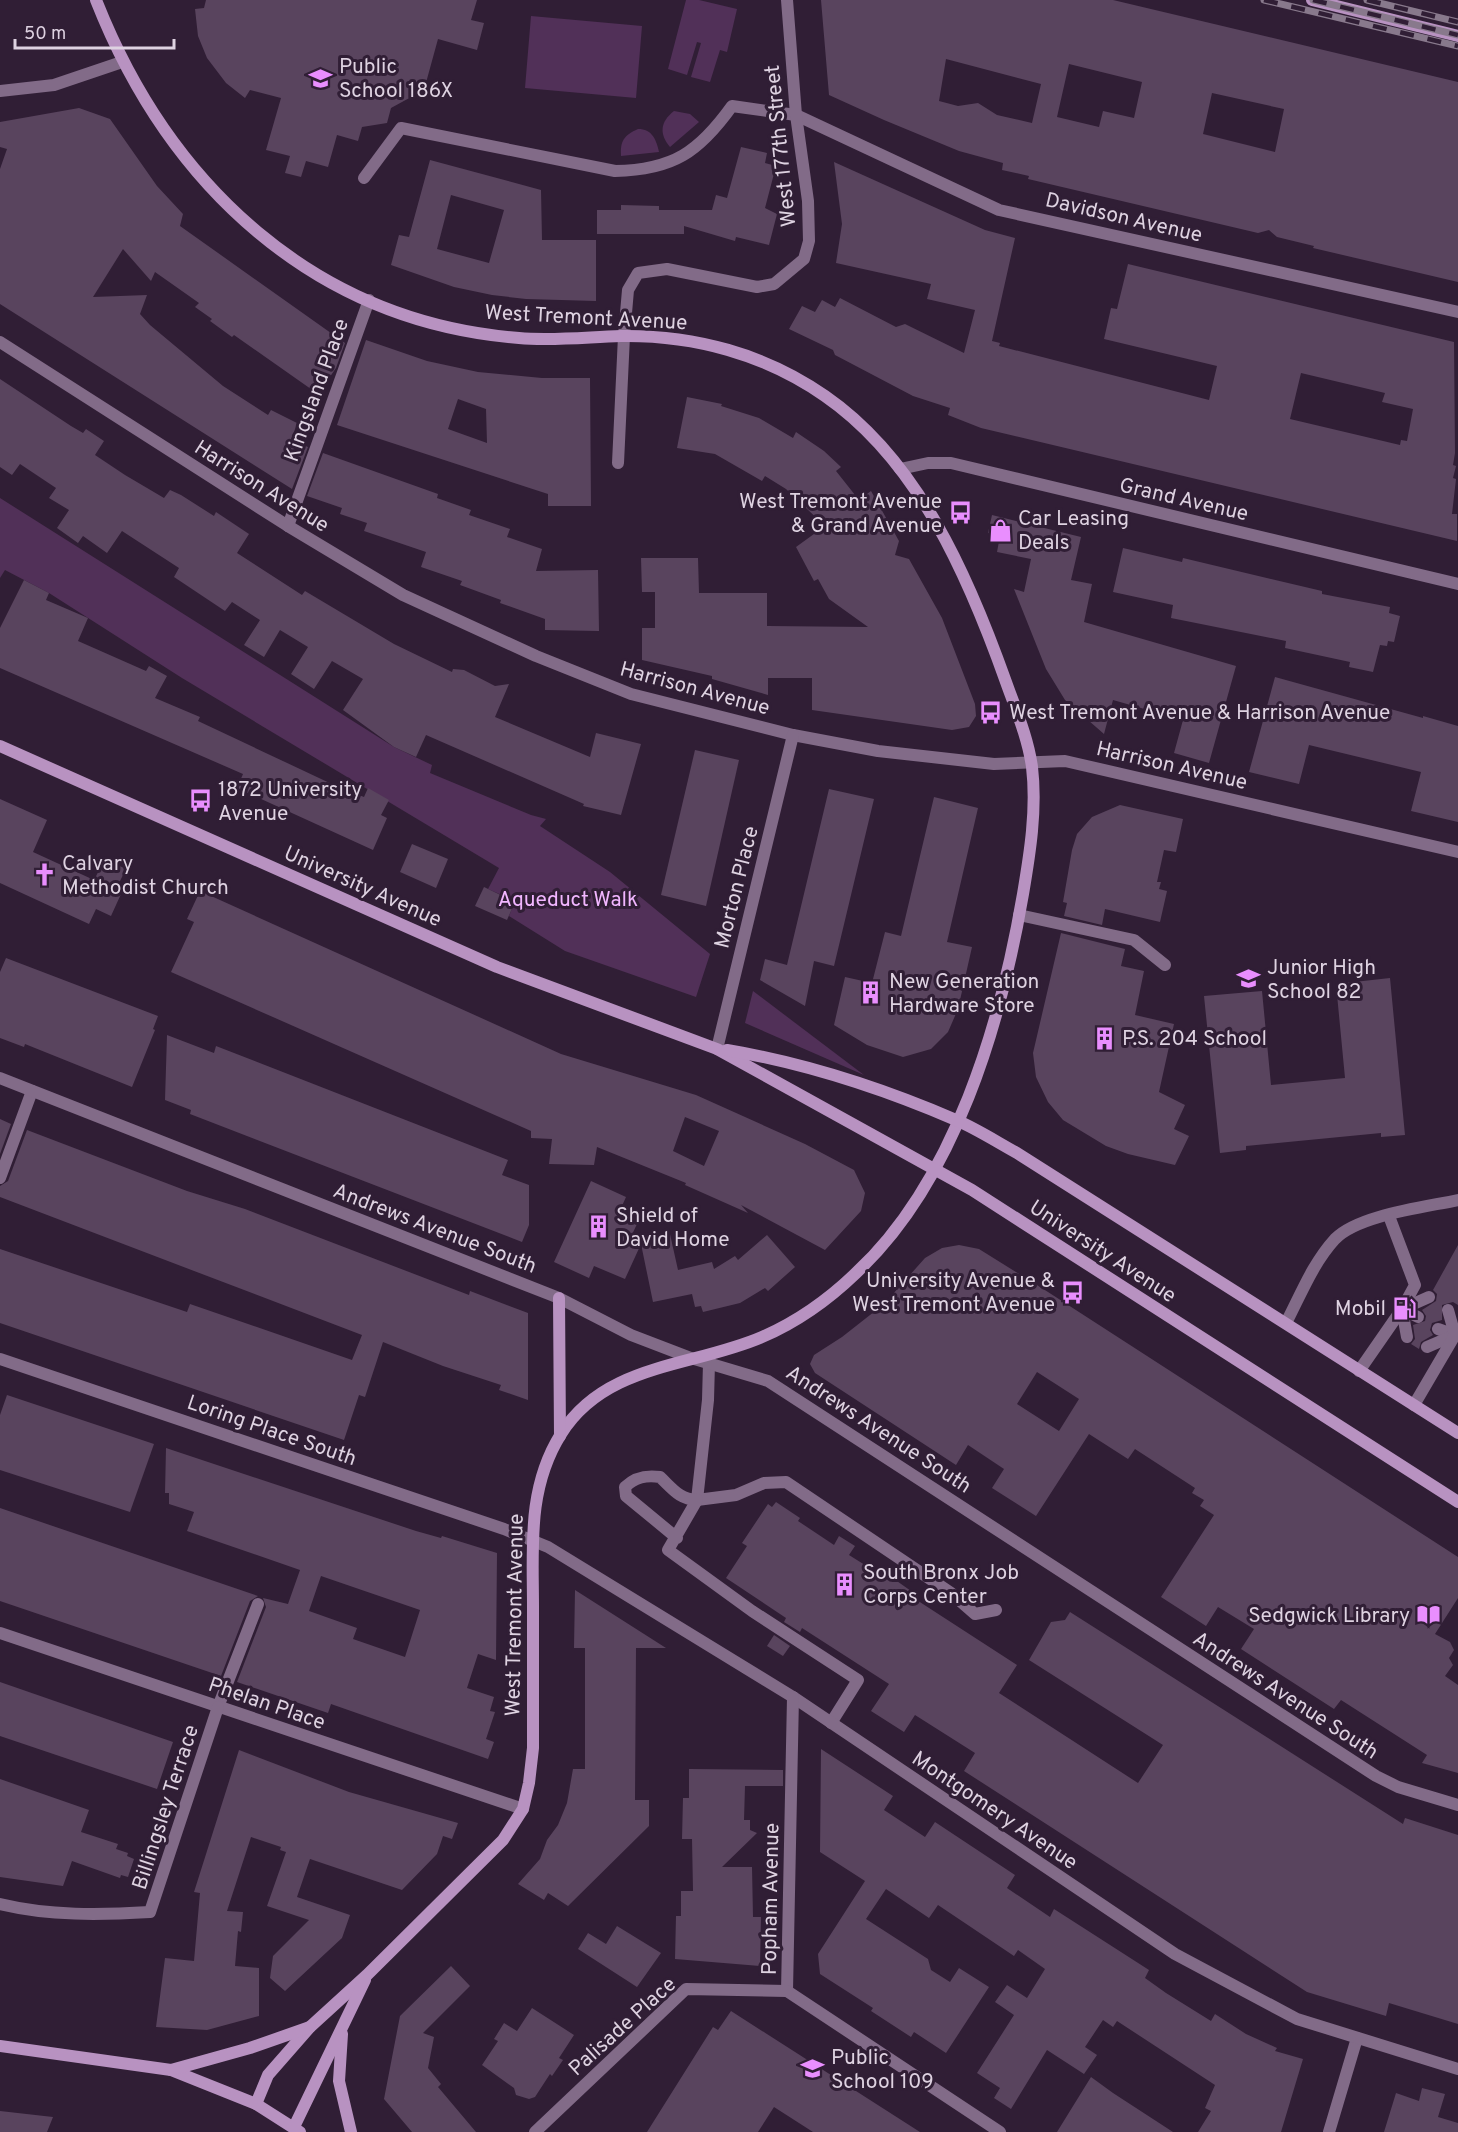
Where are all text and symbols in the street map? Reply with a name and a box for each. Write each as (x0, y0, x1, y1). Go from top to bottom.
scale bar (15, 12, 174, 50)
text: 50 m (24, 23, 66, 46)
place label: Public School 186X (339, 54, 453, 105)
street label: West 177th Street (760, 64, 803, 228)
school or university icon: Public School 186X (308, 65, 334, 91)
street label: Davidson Avenue (1043, 187, 1205, 250)
street label: West Tremont Avenue (484, 300, 688, 337)
street label: Kingsland Place (279, 315, 356, 466)
street label: Harrison Avenue (189, 435, 334, 540)
street label: Grand Avenue (1116, 472, 1251, 528)
place label: West Tremont Avenue & Grand Avenue (739, 489, 942, 540)
bus stop icon: West Tremont Avenue & Grand Avenue (947, 500, 973, 526)
place label: Car Leasing Deals (1018, 506, 1129, 557)
shop icon: Car Leasing Deals (987, 517, 1013, 543)
street label: Harrison Avenue (617, 656, 773, 722)
bus stop icon: West Tremont Avenue & Harrison Avenue (978, 699, 1004, 725)
place label: West Tremont Avenue & Harrison Avenue (1009, 700, 1390, 727)
street label: Harrison Avenue (1093, 736, 1250, 797)
place label: 1872 University Avenue (218, 777, 362, 828)
bus stop icon: 1872 University Avenue (187, 788, 213, 814)
street label: Morton Place (709, 823, 766, 951)
street label: University Avenue (279, 840, 445, 934)
place label: Calvary Methodist Church (62, 851, 229, 902)
church icon: Calvary Methodist Church (31, 862, 57, 888)
park label: Aqueduct Walk (498, 887, 638, 914)
place label: Junior High School 82 (1267, 955, 1376, 1006)
school or university icon: Junior High School 82 (1236, 966, 1262, 992)
place label: New Generation Hardware Store (889, 969, 1039, 1020)
building icon: New Generation Hardware Store (858, 980, 884, 1006)
building icon: P.S. 204 School (1091, 1025, 1117, 1051)
place label: P.S. 204 School (1122, 1026, 1267, 1053)
street label: Andrews Avenue South (329, 1178, 540, 1281)
street label: University Avenue (1024, 1195, 1181, 1310)
place label: Shield of David Home (616, 1203, 730, 1254)
building icon: Shield of David Home (585, 1214, 611, 1240)
place label: University Avenue & West Tremont Avenue (852, 1268, 1055, 1319)
bus stop icon: University Avenue & West Tremont Avenue (1060, 1279, 1086, 1305)
fuel station icon: Mobil (1391, 1295, 1417, 1321)
place label: Mobil (1335, 1296, 1386, 1323)
street label: Andrews Avenue South (780, 1360, 976, 1500)
street label: Loring Place South (183, 1390, 360, 1473)
street label: West Tremont Avenue (500, 1513, 531, 1717)
place label: South Bronx Job Corps Center (863, 1560, 1019, 1611)
building icon: South Bronx Job Corps Center (832, 1571, 858, 1597)
library icon: Sedgwick Library (1415, 1602, 1441, 1628)
place label: Sedgwick Library (1248, 1603, 1410, 1630)
street label: Andrews Avenue South (1187, 1626, 1383, 1766)
street label: Phelan Place (204, 1672, 329, 1737)
street label: Billingsley Terrace (127, 1722, 206, 1893)
street label: Montgomery Avenue (906, 1746, 1082, 1877)
street label: Popham Avenue (757, 1823, 786, 1975)
street label: Palisade Place (564, 1972, 682, 2083)
place label: Public School 109 (831, 2045, 934, 2096)
school or university icon: Public School 109 (800, 2056, 826, 2082)

